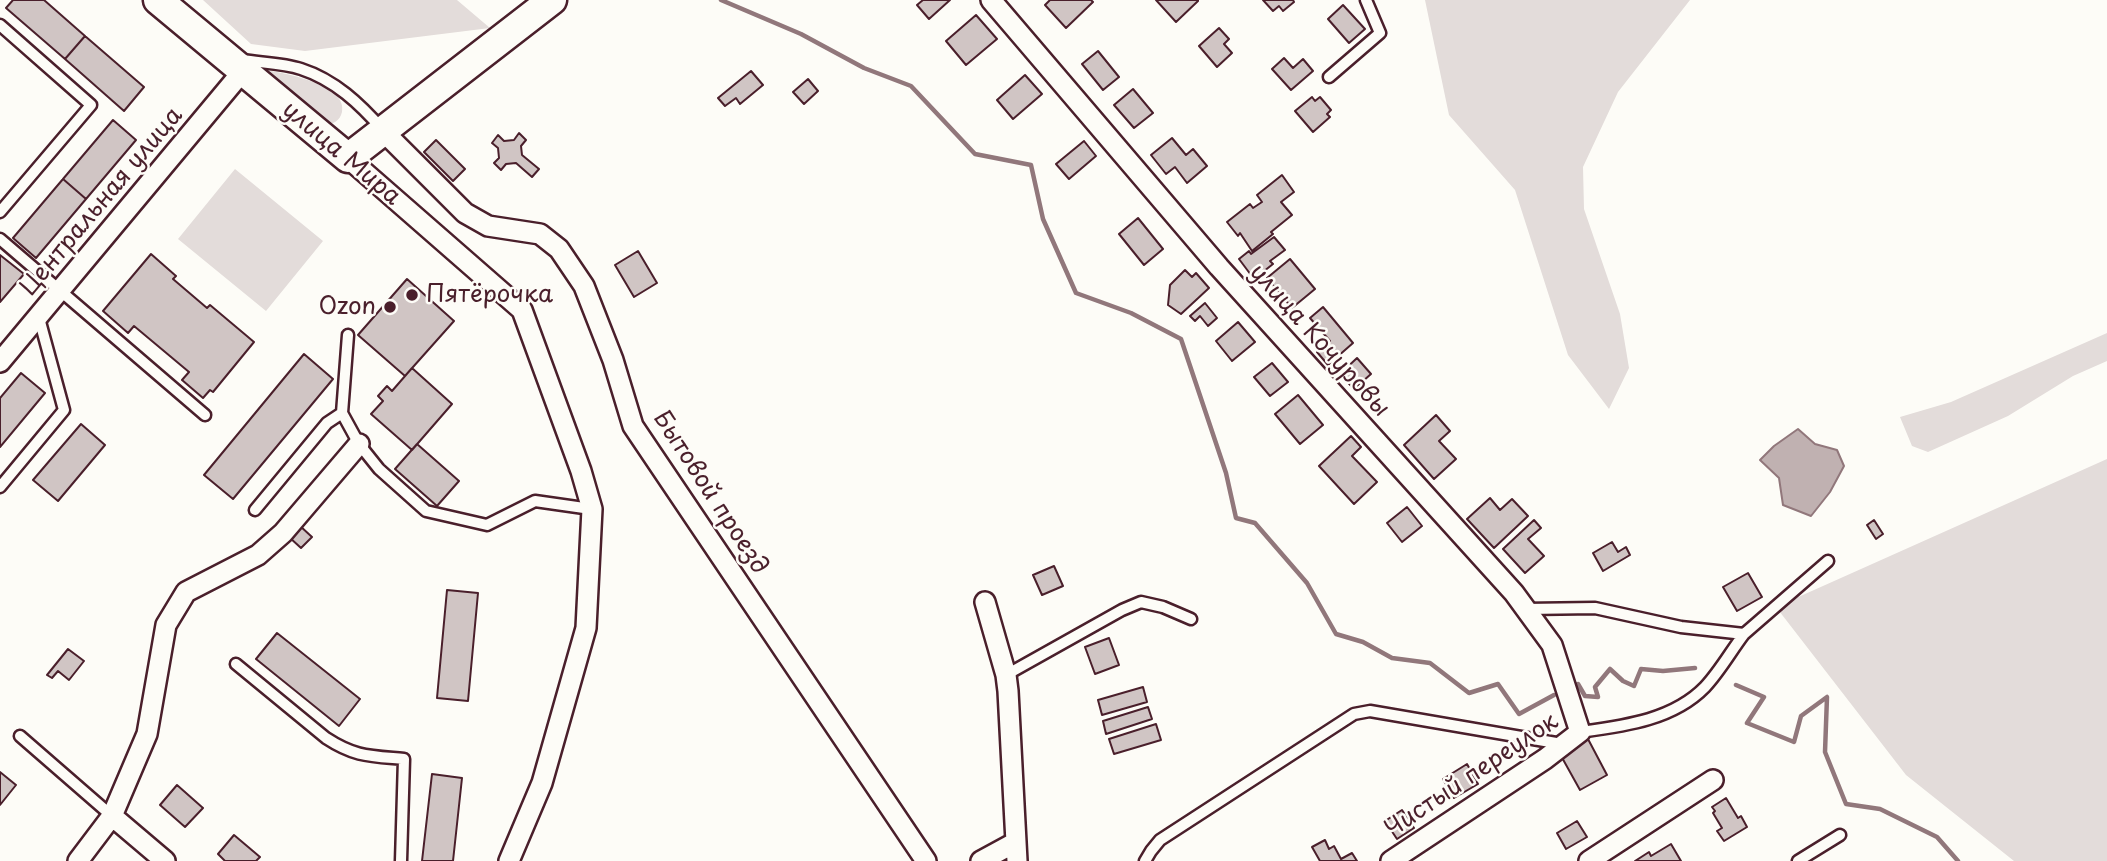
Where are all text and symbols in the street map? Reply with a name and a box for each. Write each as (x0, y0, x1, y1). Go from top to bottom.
street label: улица Мира (276, 96, 406, 212)
street label: Центральная улица (15, 102, 189, 302)
street label: улица Кочуровы (1243, 259, 1395, 423)
place label: Пятёрочка (426, 281, 553, 309)
marker: Пятёрочка (404, 287, 420, 303)
place label: Ozon (319, 293, 376, 321)
marker: Ozon (382, 299, 398, 315)
street label: Бытовой проезд (647, 406, 773, 580)
street label: Чистый переулок (1380, 708, 1564, 844)

